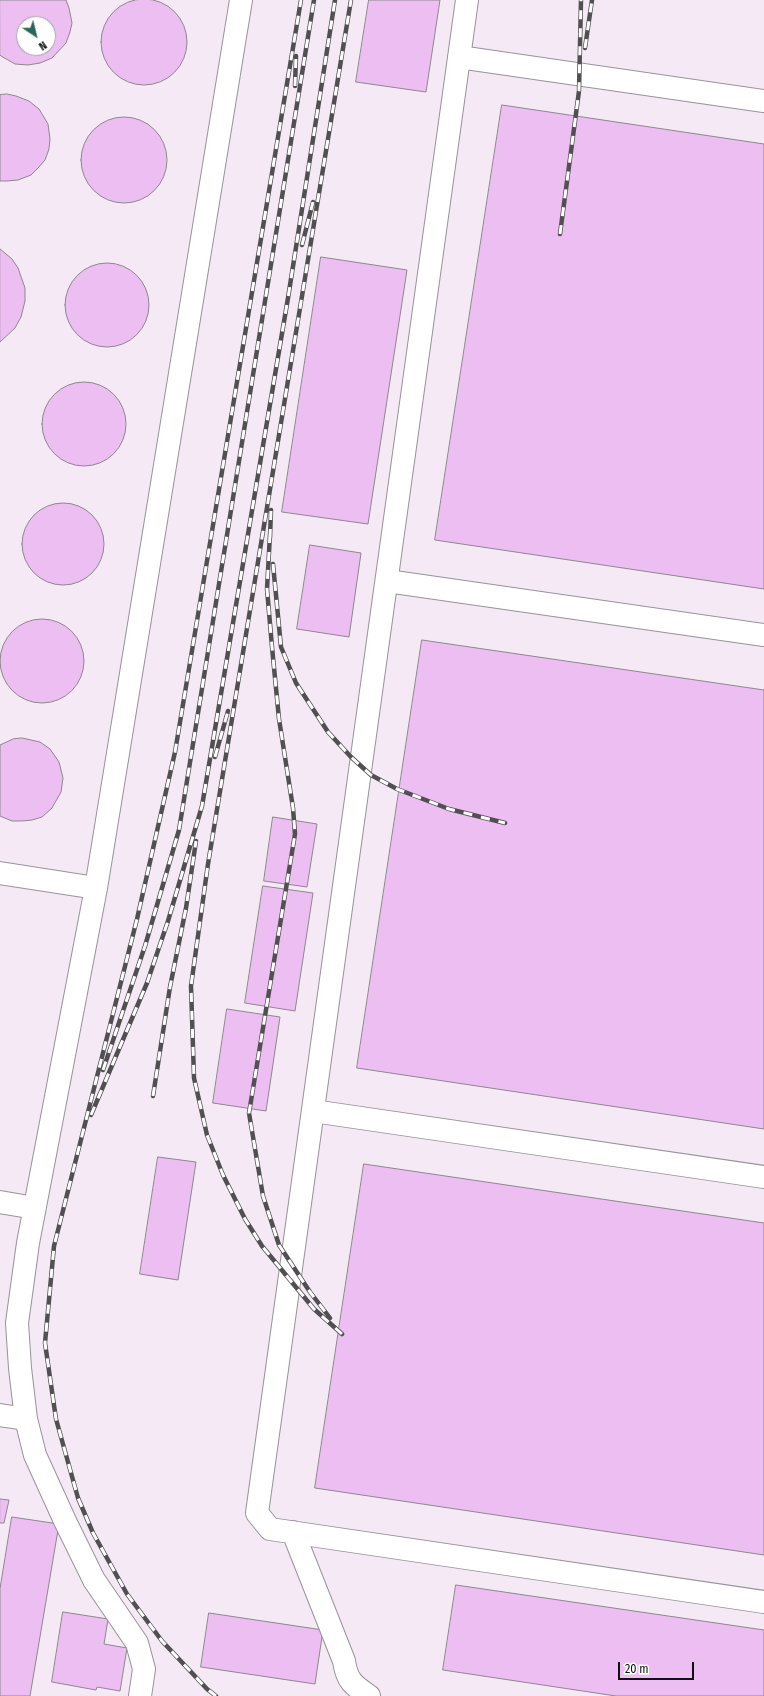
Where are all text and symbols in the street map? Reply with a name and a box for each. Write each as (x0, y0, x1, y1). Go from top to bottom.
north arrow (16, 16, 56, 56)
text: N (36, 38, 49, 53)
scale bar (620, 1654, 696, 1680)
text: 20 m (625, 1662, 649, 1676)

